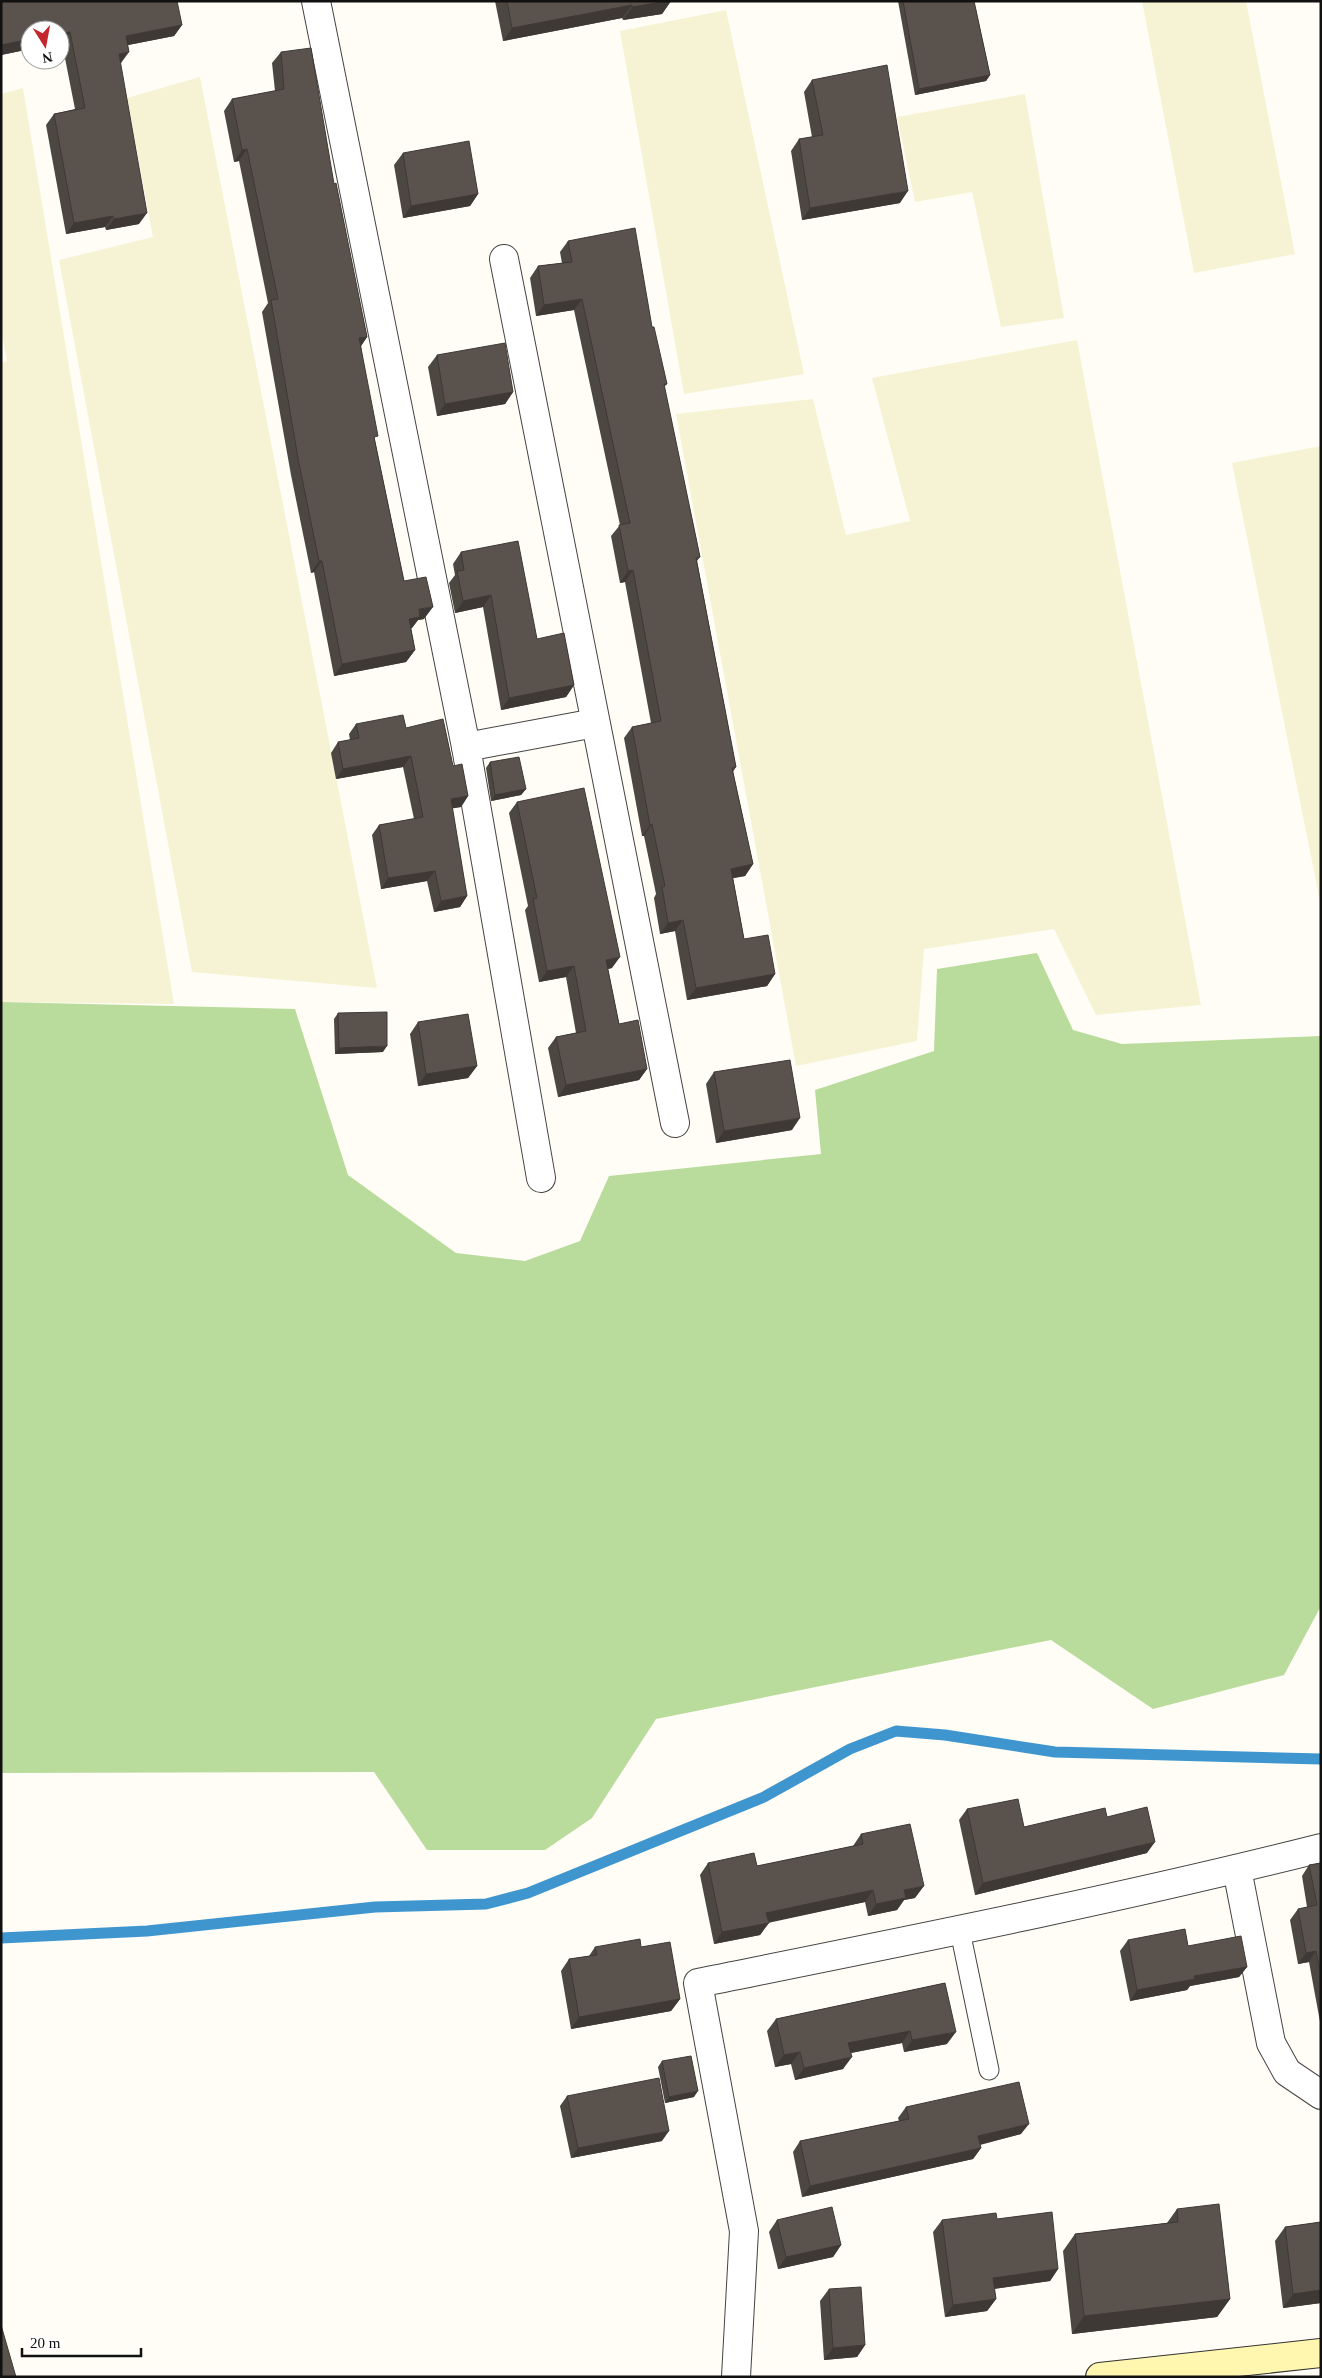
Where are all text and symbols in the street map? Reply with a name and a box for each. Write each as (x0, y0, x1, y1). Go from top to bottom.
north arrow (20, 20, 70, 70)
text: N (41, 49, 54, 66)
scale bar (22, 2326, 141, 2358)
text: 20 m (30, 2335, 61, 2351)

